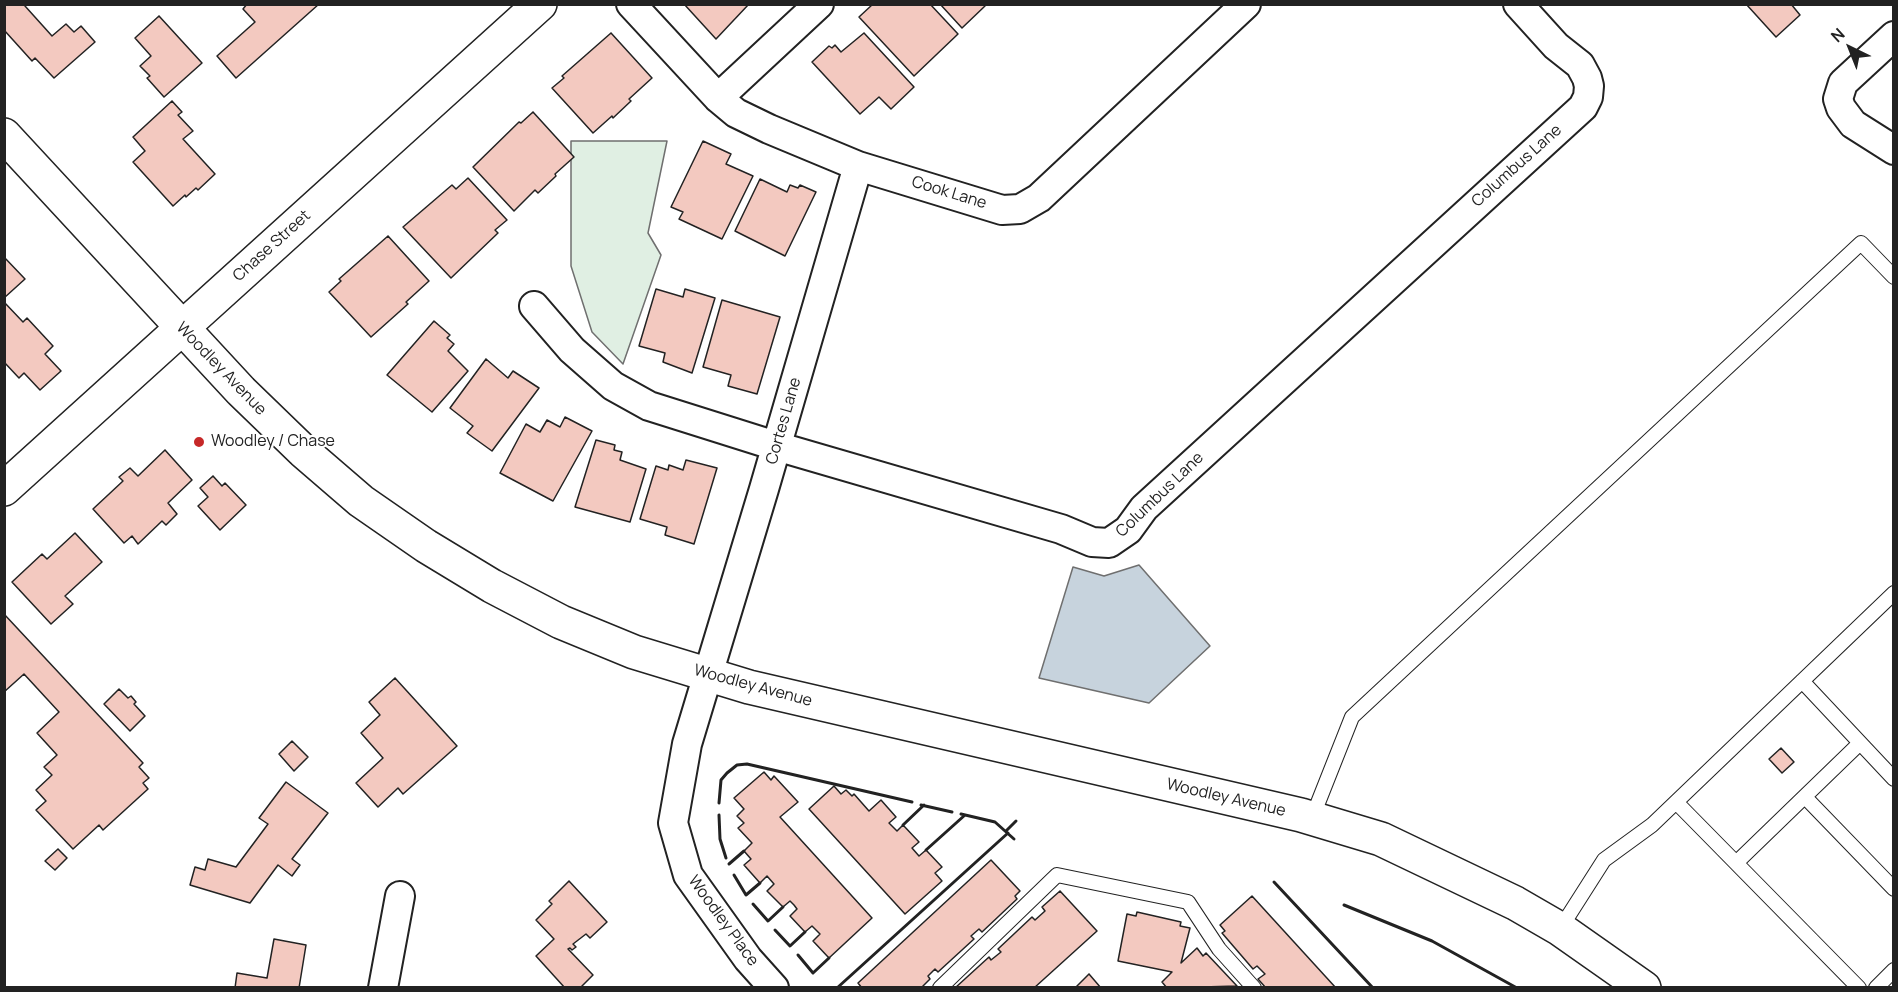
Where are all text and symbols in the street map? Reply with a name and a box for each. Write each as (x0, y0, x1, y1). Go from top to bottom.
north arrow (1820, 18, 1880, 78)
text: N (1826, 23, 1849, 47)
street label: Columbus Lane (1468, 121, 1566, 211)
street label: Cook Lane (909, 173, 989, 213)
street label: Chase Street (229, 206, 315, 286)
street label: Woodley Avenue (172, 319, 270, 419)
street label: Cortes Lane (762, 375, 806, 467)
place label: Woodley / Chase (211, 432, 335, 452)
marker: Woodley / Chase (192, 435, 206, 449)
street label: Columbus Lane (1112, 448, 1208, 542)
street label: Woodley Avenue (692, 661, 814, 711)
street label: Woodley Avenue (1165, 775, 1287, 821)
street label: Woodley Place (684, 872, 762, 970)

